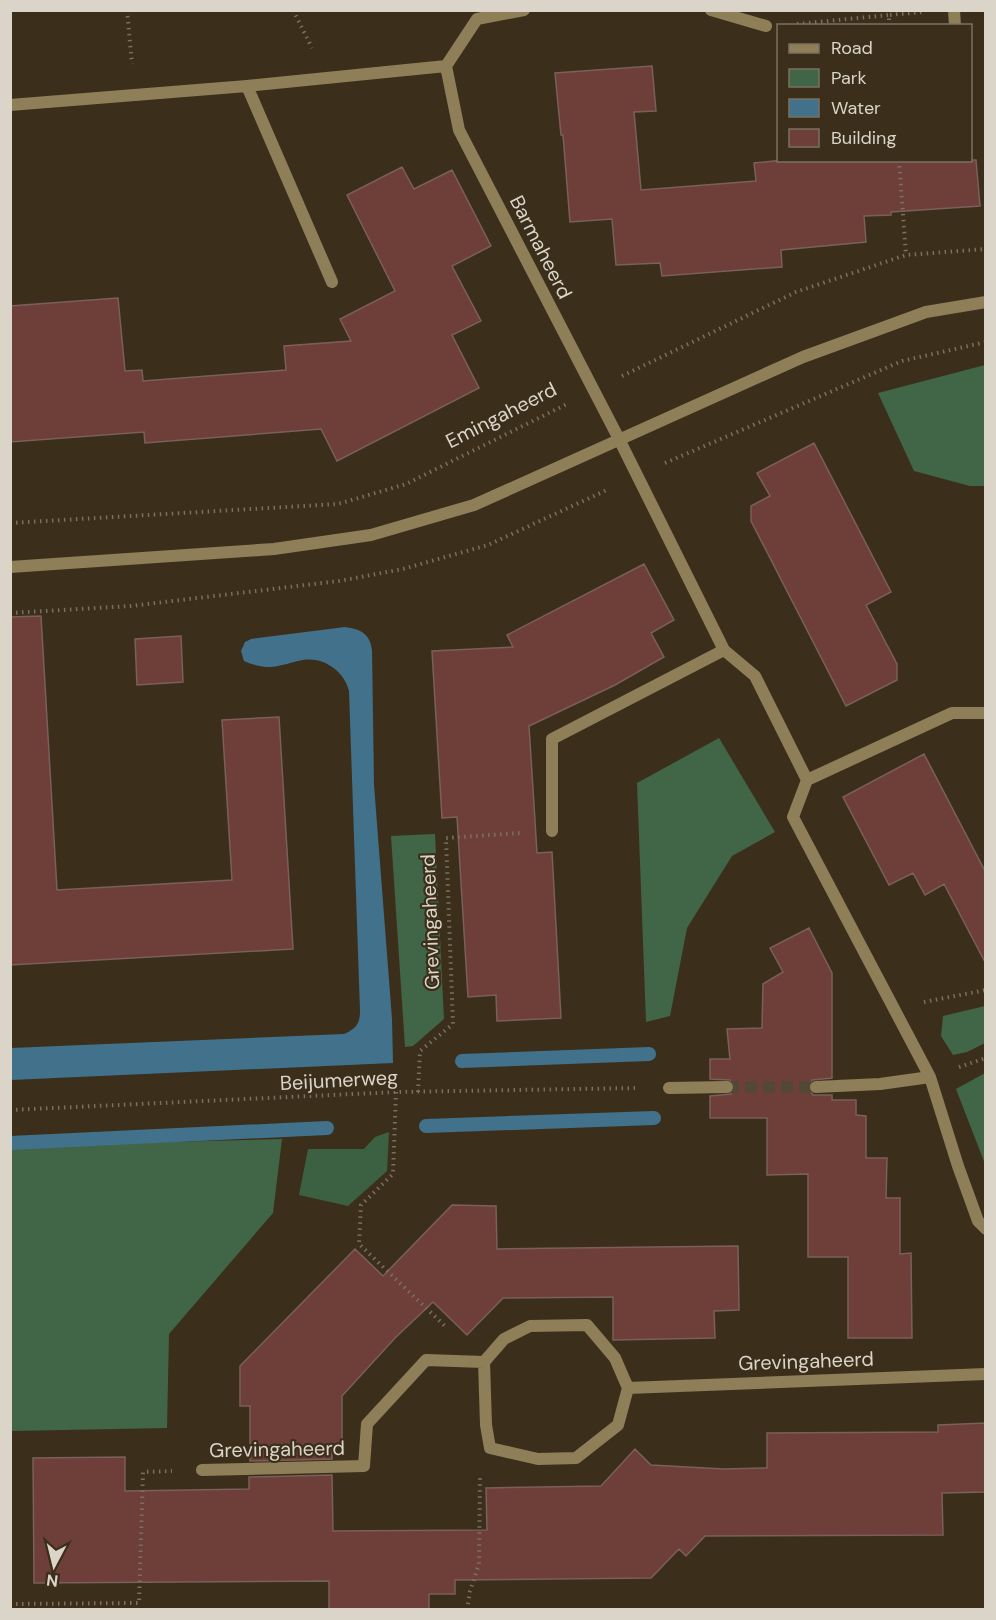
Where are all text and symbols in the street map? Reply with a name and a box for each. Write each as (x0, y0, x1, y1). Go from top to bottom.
legend (777, 24, 972, 162)
text: Road (831, 36, 873, 60)
text: Park (831, 66, 867, 90)
text: Water (831, 96, 881, 120)
text: Building (831, 126, 896, 150)
street label: Barmaheerd (504, 191, 578, 303)
street label: Emingaheerd (441, 376, 561, 454)
street label: Grevingaheerd (415, 854, 445, 990)
street label: Beijumerweg (279, 1064, 399, 1096)
street label: Grevingaheerd (738, 1346, 874, 1376)
street label: Grevingaheerd (209, 1435, 345, 1463)
north arrow (24, 1536, 84, 1596)
text: N (45, 1569, 59, 1592)

